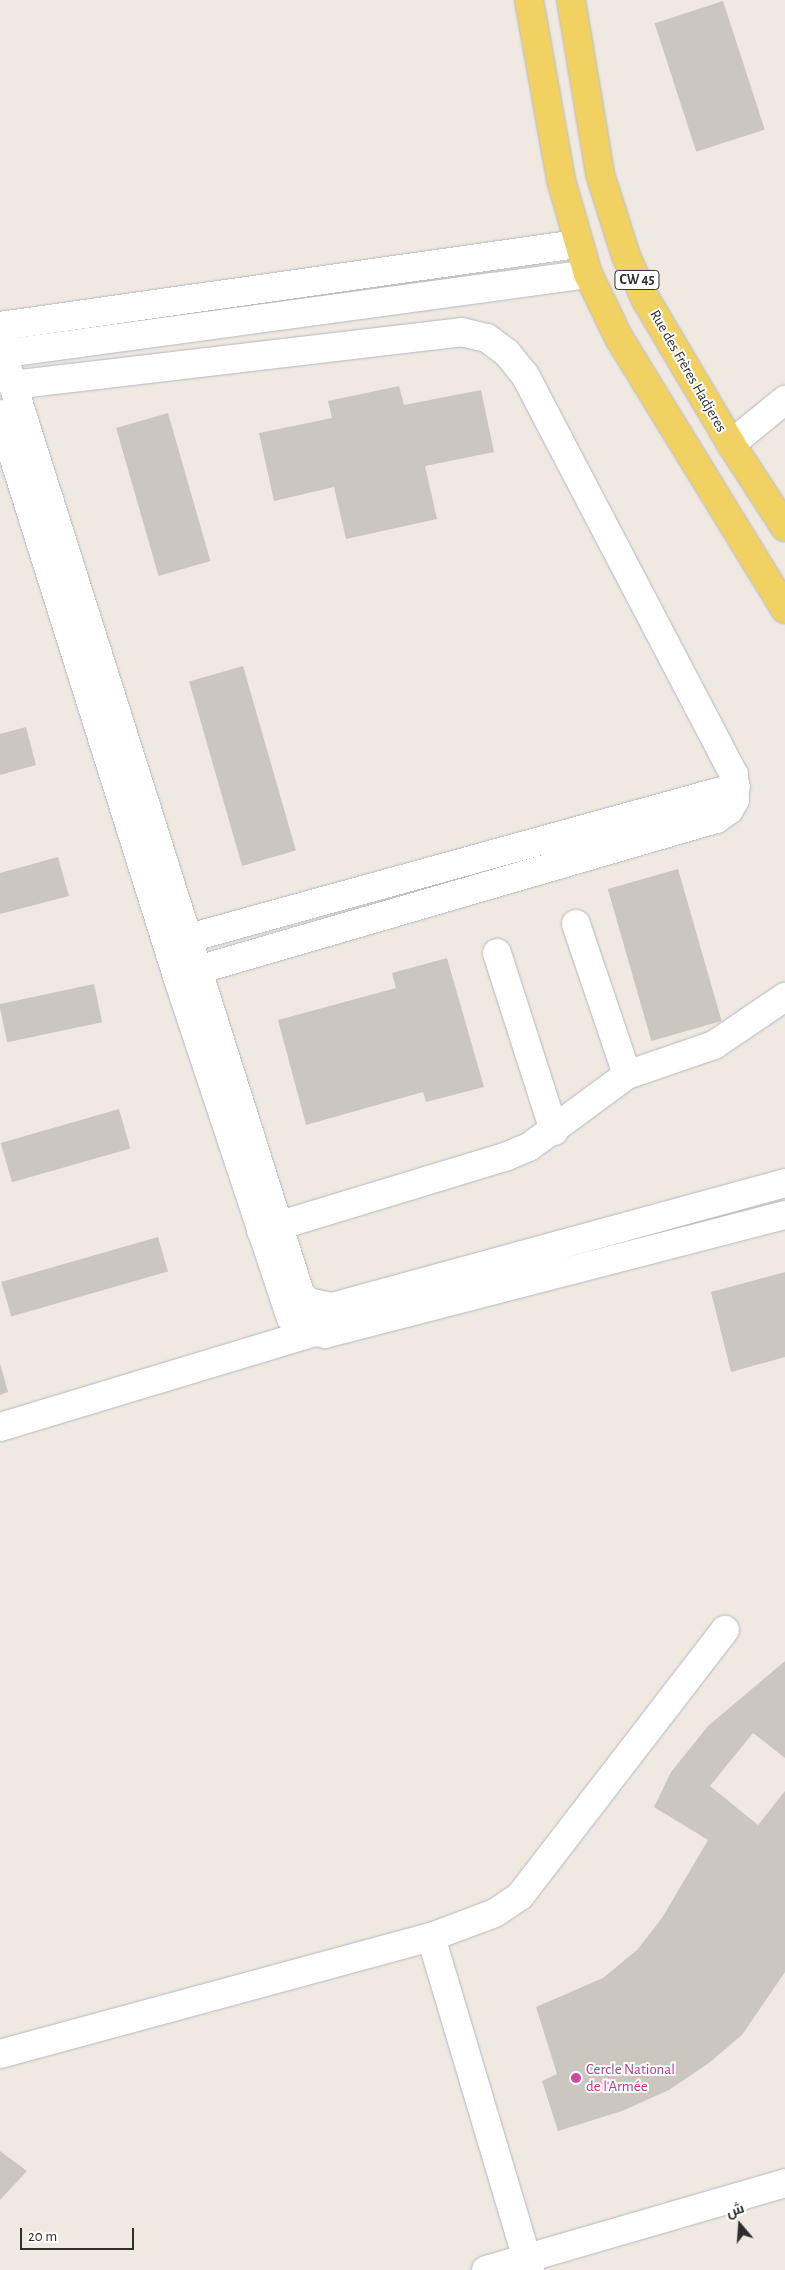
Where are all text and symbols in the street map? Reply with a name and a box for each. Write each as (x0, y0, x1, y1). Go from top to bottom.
road number: CW 45 (613, 268, 661, 292)
street label: Rue des Frères Hadjeres (646, 307, 730, 435)
place label: Cercle National de l'Armée (586, 2060, 675, 2095)
marker: Cercle National de l'Armée (570, 2072, 582, 2084)
north arrow (715, 2200, 765, 2250)
text: ش (725, 2201, 746, 2220)
scale bar (22, 2218, 136, 2250)
text: 20 m (28, 2229, 57, 2244)

